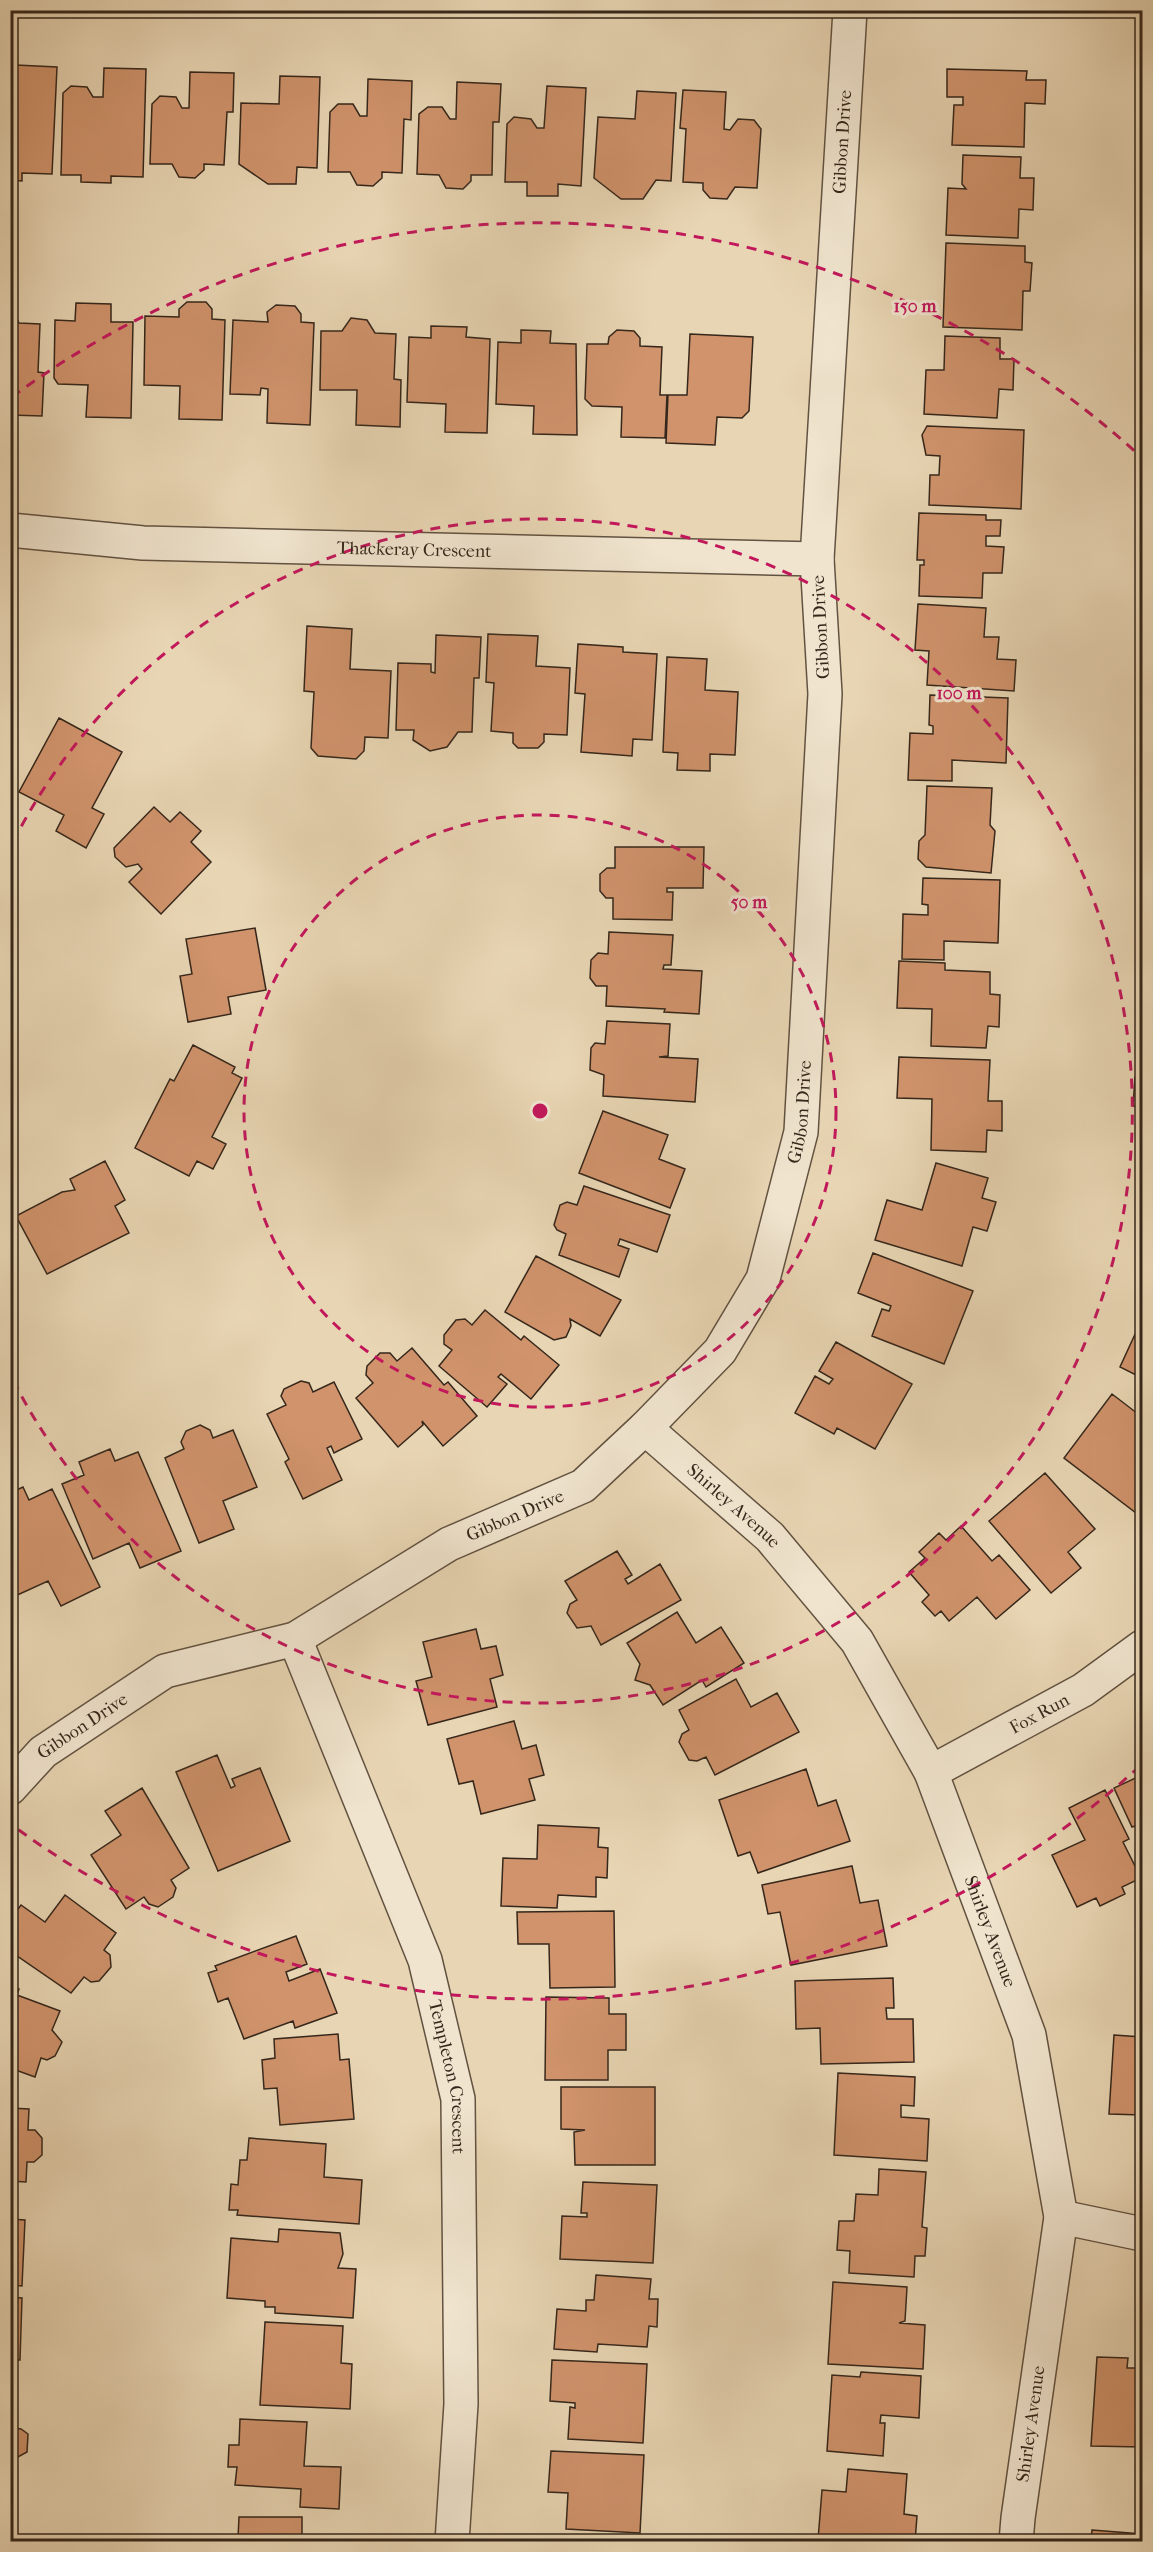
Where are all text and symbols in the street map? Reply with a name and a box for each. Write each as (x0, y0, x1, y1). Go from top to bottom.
street label: Gibbon Drive (828, 89, 856, 194)
text: 150 m (894, 296, 937, 317)
street label: Thackeray Crescent (337, 537, 492, 562)
street label: Gibbon Drive (808, 574, 834, 679)
text: 100 m (936, 683, 983, 704)
text: 50 m (731, 892, 768, 913)
street label: Gibbon Drive (783, 1060, 815, 1166)
centre of rings (530, 1101, 550, 1121)
street label: Shirley Avenue (683, 1459, 785, 1552)
street label: Gibbon Drive (463, 1485, 567, 1546)
street label: Gibbon Drive (33, 1688, 132, 1763)
street label: Fox Run (1006, 1689, 1073, 1738)
street label: Shirley Avenue (960, 1873, 1021, 1990)
street label: Templeton Crescent (424, 1998, 469, 2155)
street label: Shirley Avenue (1012, 2364, 1050, 2484)

